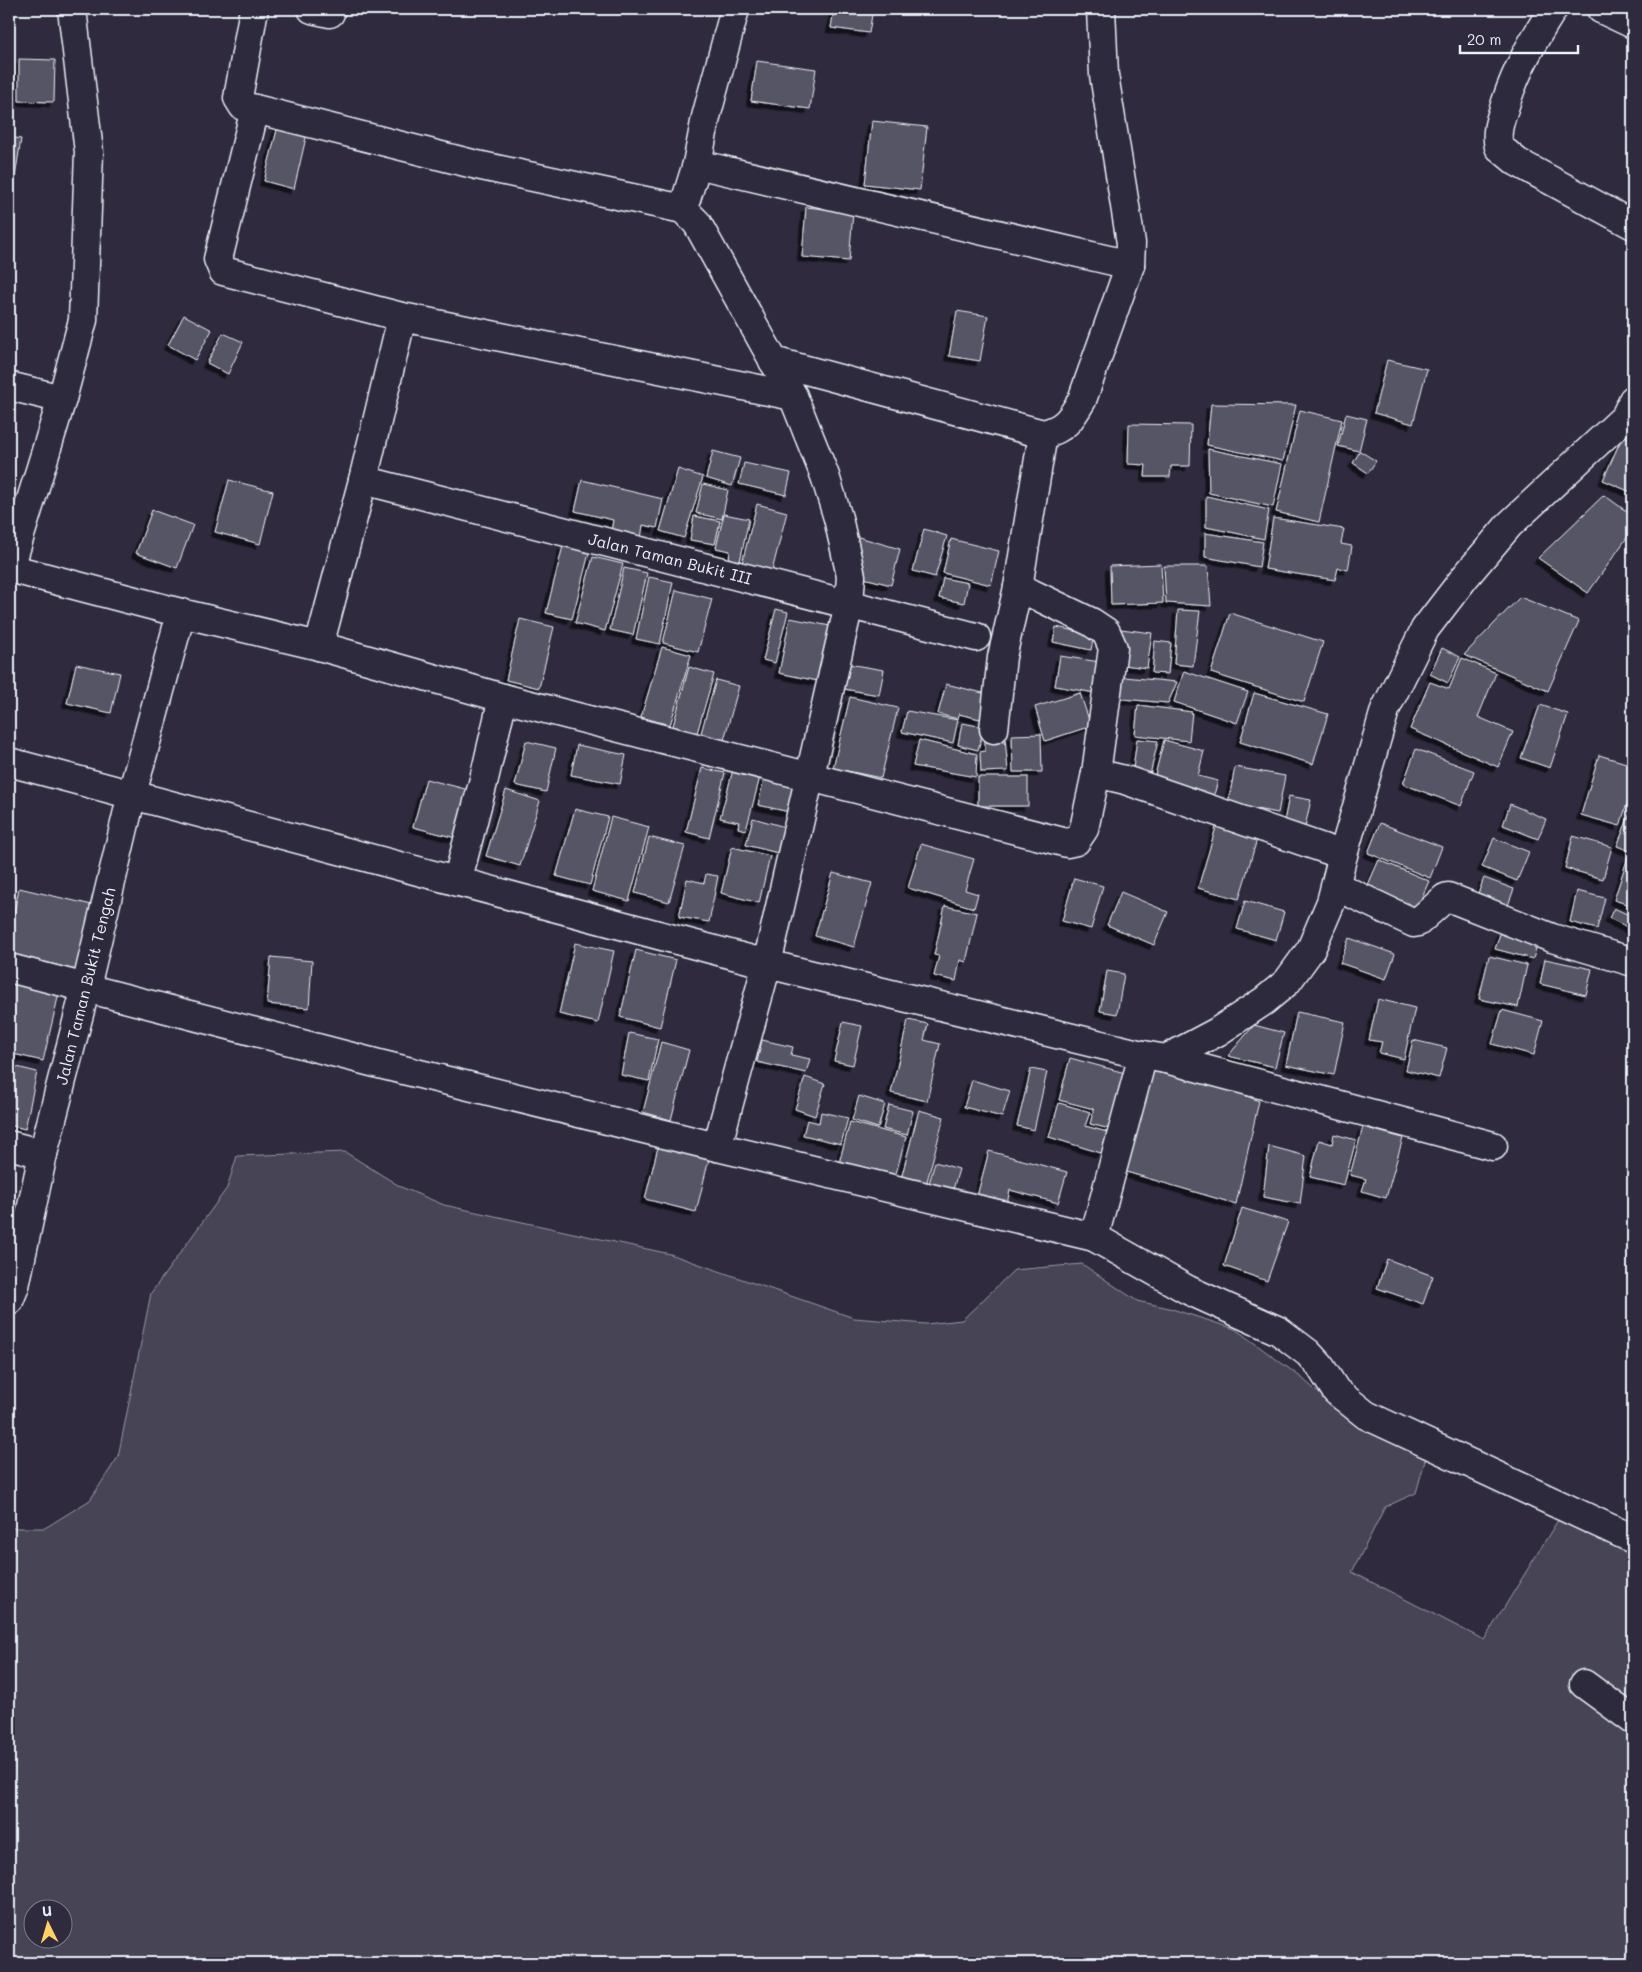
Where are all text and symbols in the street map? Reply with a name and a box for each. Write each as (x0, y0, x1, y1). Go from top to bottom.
scale bar (1460, 22, 1577, 54)
text: 20 m (1467, 29, 1501, 49)
street label: Jalan Taman Bukit III (586, 528, 754, 588)
street label: Jalan Taman Bukit Tengah (50, 885, 120, 1087)
north arrow (22, 1900, 72, 1950)
text: U (41, 1901, 53, 1920)

